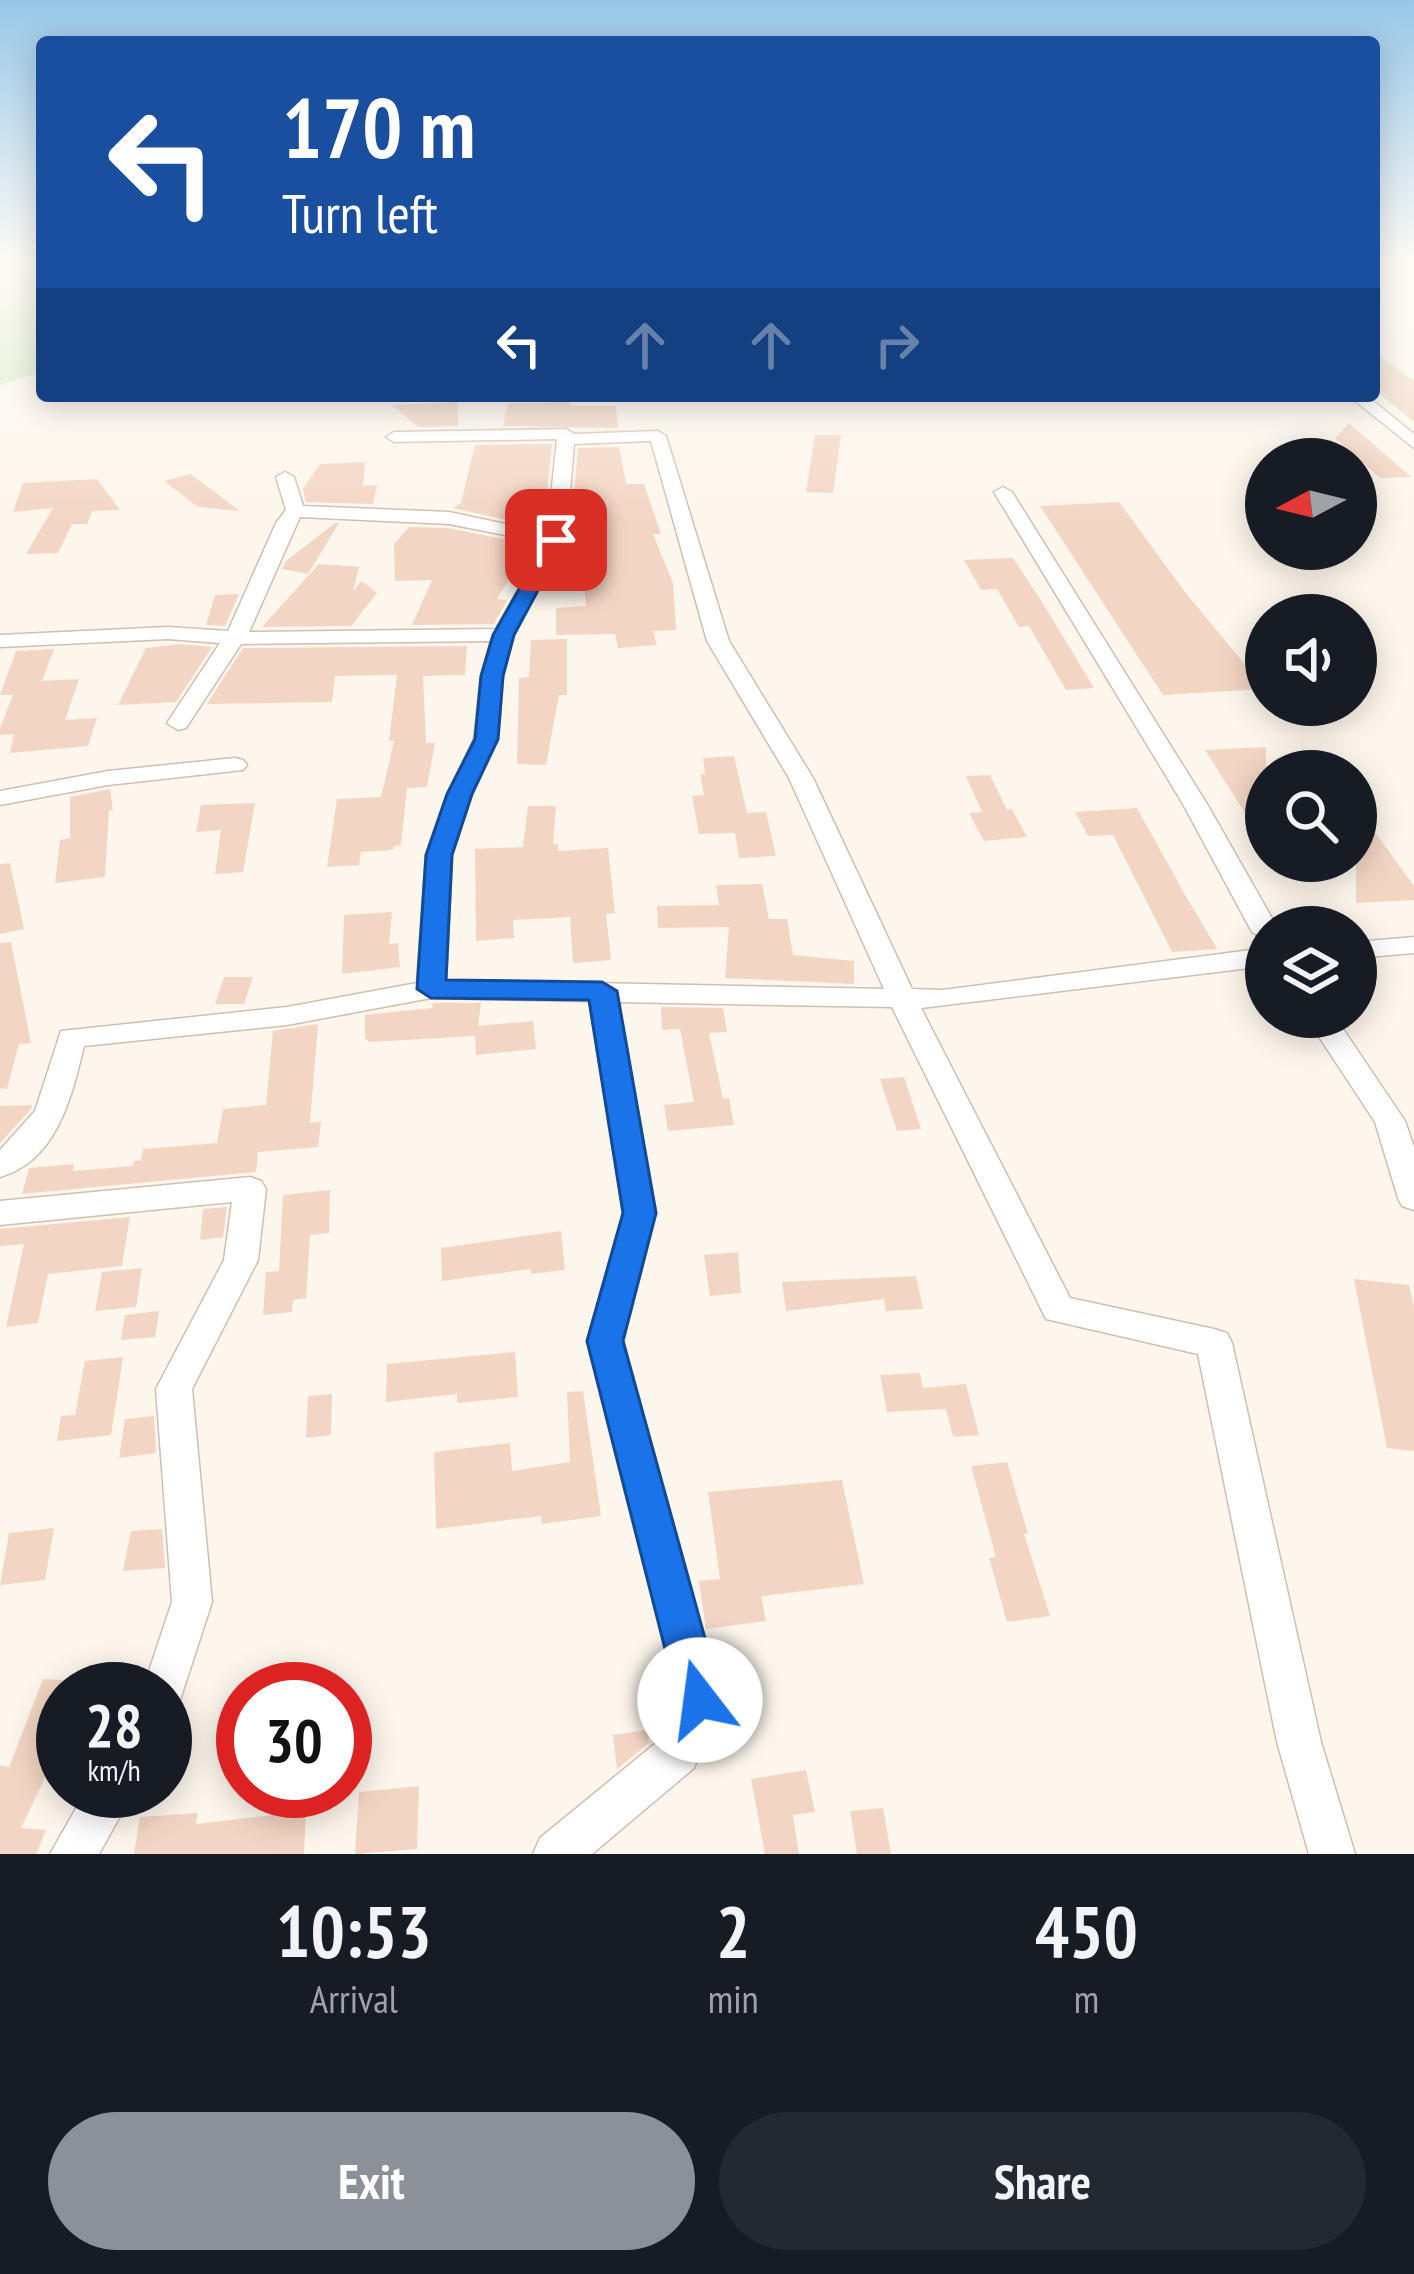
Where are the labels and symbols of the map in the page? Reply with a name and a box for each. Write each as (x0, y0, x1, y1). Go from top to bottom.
north arrow (1245, 438, 1377, 570)
pin (505, 489, 607, 591)
position arrow (637, 1637, 763, 1763)
speed limit sign: 30 (216, 1662, 372, 1818)

